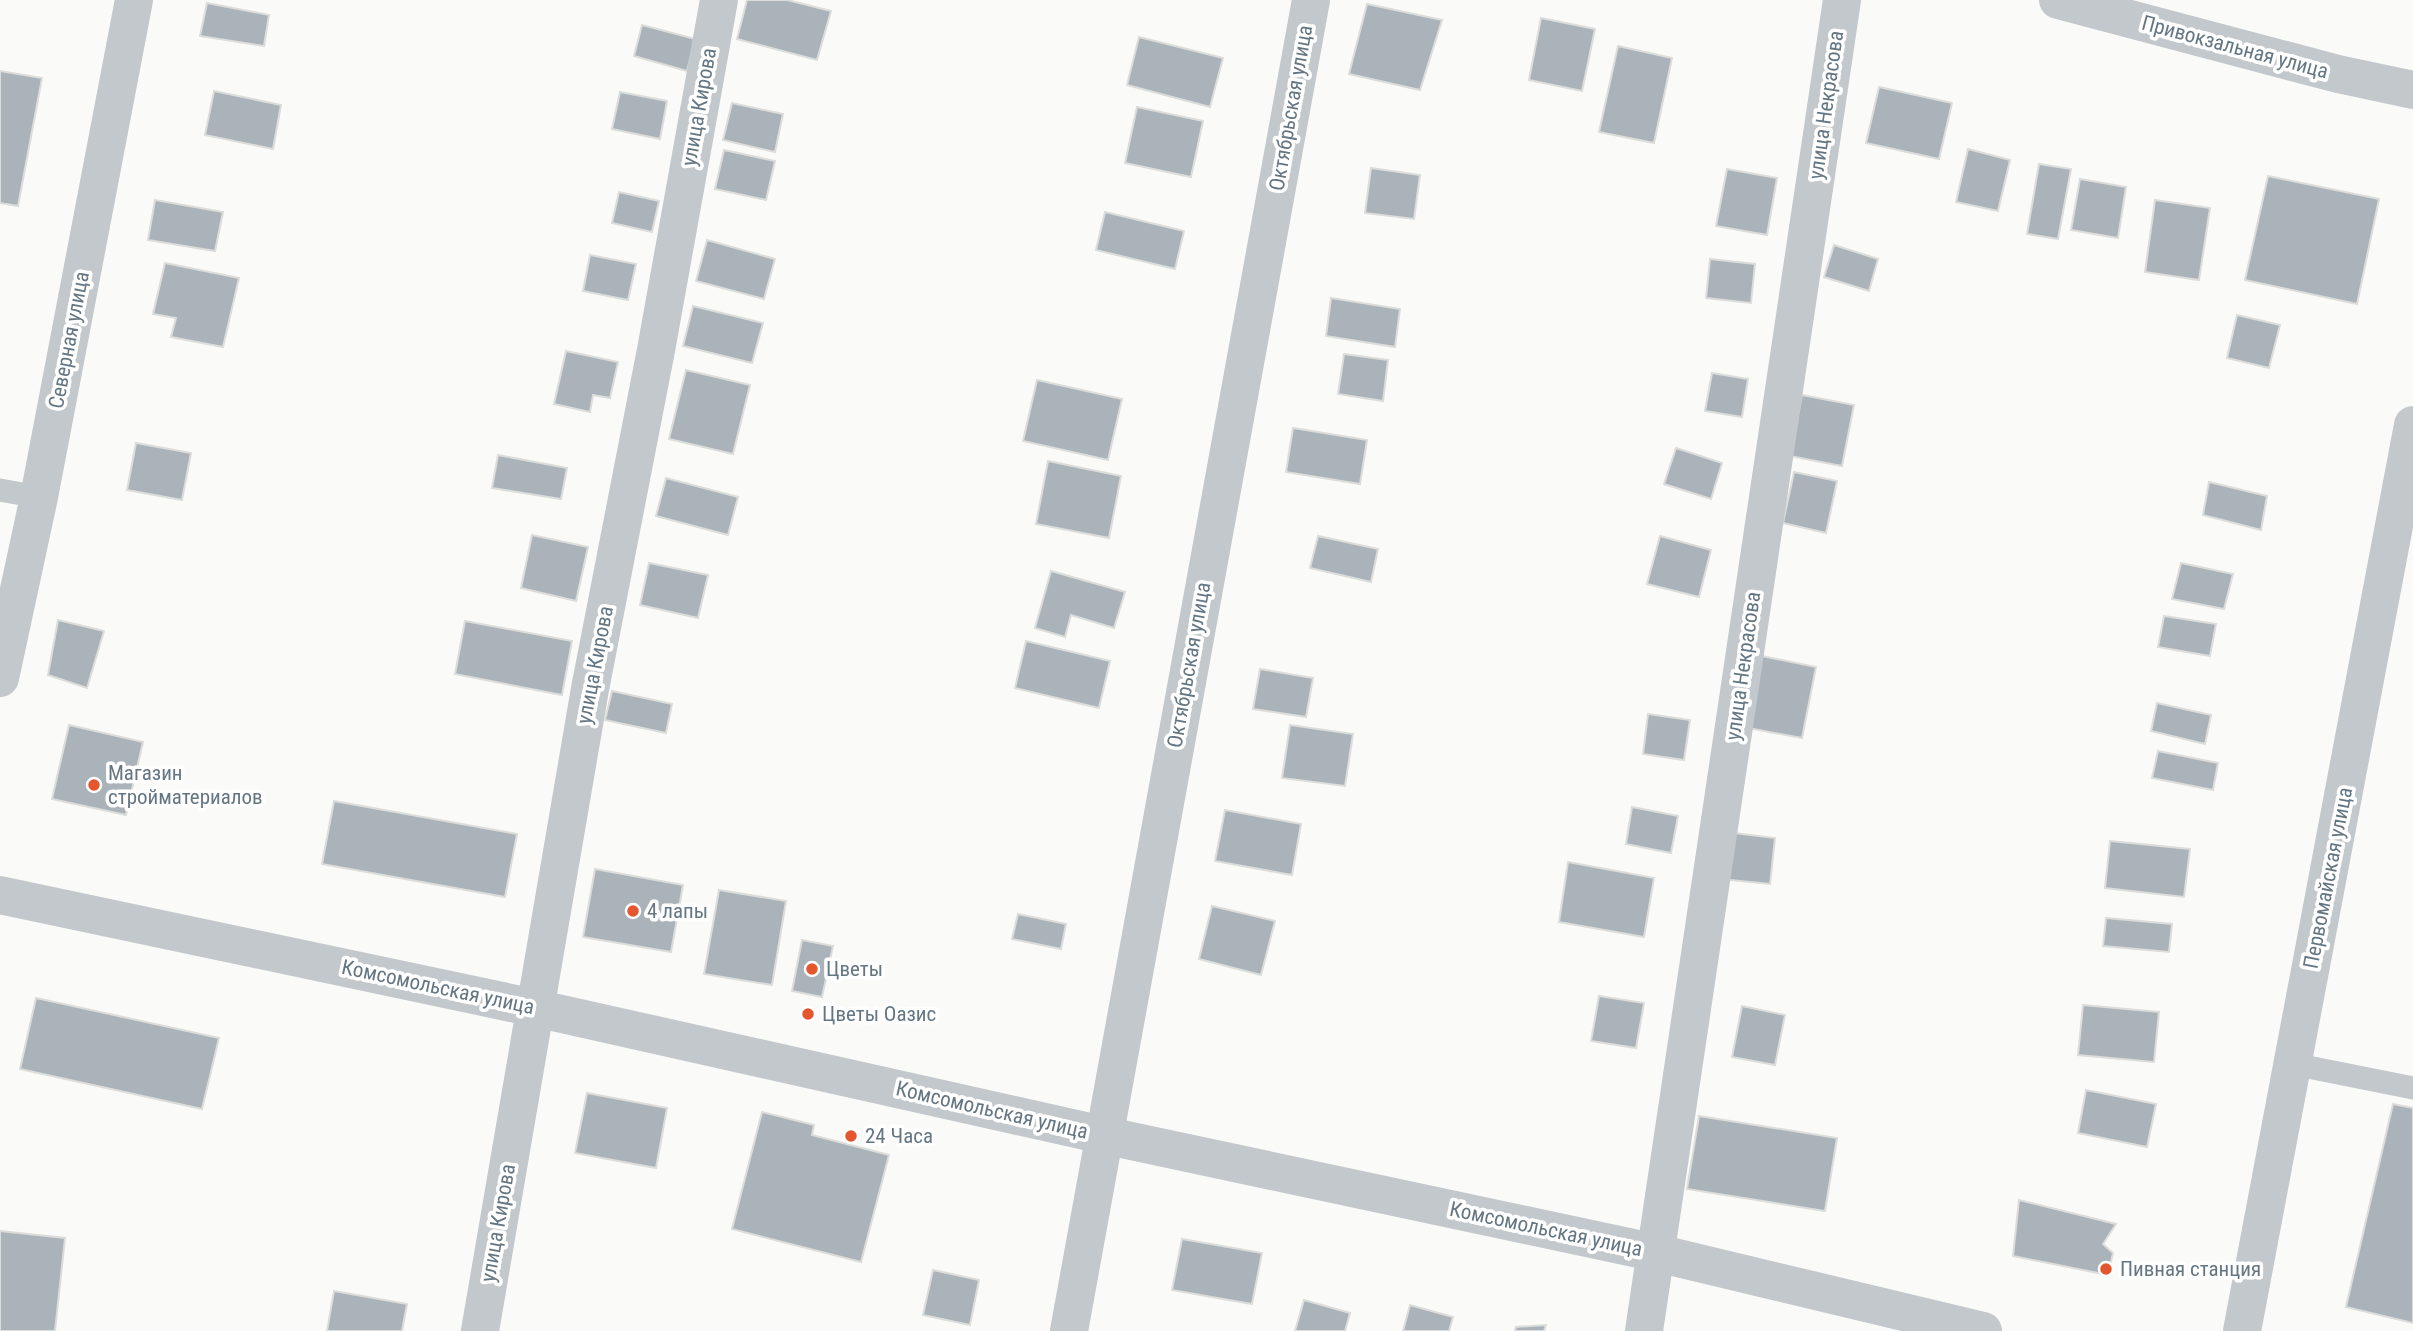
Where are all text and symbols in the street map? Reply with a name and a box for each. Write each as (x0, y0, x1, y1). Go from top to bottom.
street label: Привокзальная улица (2139, 11, 2331, 83)
street label: Октябрьская улица (1265, 23, 1317, 193)
street label: улица Некрасова (1804, 29, 1848, 181)
street label: улица Кирова (677, 46, 721, 168)
street label: Северная улица (44, 269, 94, 411)
street label: Октябрьская улица (1163, 580, 1215, 750)
street label: улица Некрасова (1721, 590, 1765, 742)
street label: улица Кирова (572, 604, 618, 726)
place label: Магазин стройматериалов (108, 761, 263, 809)
marker: Магазин стройматериалов (86, 777, 102, 793)
street label: Первомайская улица (2299, 785, 2357, 971)
place label: 4 лапы (647, 899, 708, 923)
marker: 4 лапы (625, 903, 641, 919)
street label: Комсомольская улица (340, 955, 536, 1019)
place label: Цветы (826, 957, 883, 981)
marker: Цветы (804, 961, 820, 977)
place label: Цветы Оазис (822, 1002, 936, 1026)
marker: Цветы Оазис (800, 1006, 816, 1022)
street label: Комсомольская улица (894, 1076, 1090, 1144)
place label: 24 Часа (865, 1124, 933, 1148)
marker: 24 Часа (843, 1128, 859, 1144)
street label: улица Кирова (476, 1162, 520, 1284)
street label: Комсомольская улица (1448, 1197, 1644, 1261)
place label: Пивная станция (2120, 1257, 2261, 1281)
marker: Пивная станция (2098, 1261, 2114, 1277)

